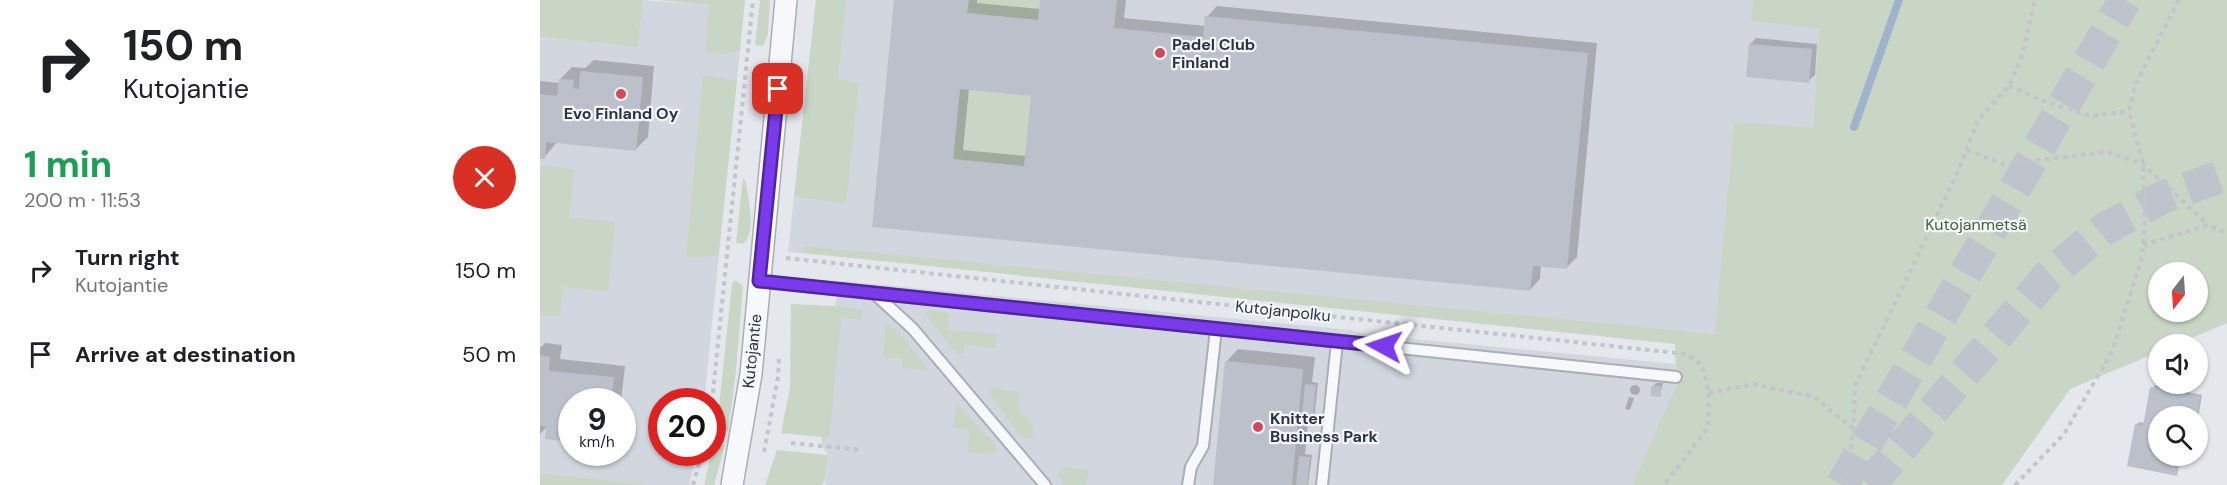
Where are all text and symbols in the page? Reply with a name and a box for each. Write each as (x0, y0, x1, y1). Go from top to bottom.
text: 150 m (123, 18, 243, 73)
icon: right (24, 24, 102, 102)
place label: Padel Club Finland (1172, 34, 1255, 73)
marker: Padel Club Finland (1153, 46, 1167, 60)
pin (752, 63, 803, 114)
text: Kutojantie (123, 71, 249, 106)
icon: arrive (761, 72, 794, 105)
marker: Evo Finland Oy (614, 87, 628, 101)
place label: Evo Finland Oy (564, 103, 679, 124)
text: 1 min (24, 141, 112, 188)
button: close (453, 146, 516, 209)
text: 200 m · 11:53 (24, 187, 141, 213)
park label: Kutojanmetsä (1925, 214, 2027, 235)
text: Turn right (75, 243, 180, 272)
icon: right (24, 254, 57, 287)
text: 150 m (455, 256, 516, 285)
north arrow (2148, 262, 2208, 322)
map controls (2148, 262, 2208, 466)
text: Kutojantie (75, 272, 168, 298)
street label: Kutojanpolku (1234, 296, 1332, 326)
street label: Kutojantie (738, 313, 766, 389)
position arrow (1352, 314, 1416, 378)
button: sound (2148, 334, 2208, 394)
icon: arrive (24, 338, 57, 371)
text: Arrive at destination (75, 340, 296, 369)
text: 50 m (462, 340, 516, 369)
speed limit sign: 20 (648, 388, 726, 466)
text: 9 (587, 400, 607, 439)
button: search (2148, 406, 2208, 466)
place label: Knitter Business Park (1270, 408, 1378, 447)
marker: Knitter Business Park (1251, 420, 1265, 434)
text: km/h (579, 432, 615, 452)

